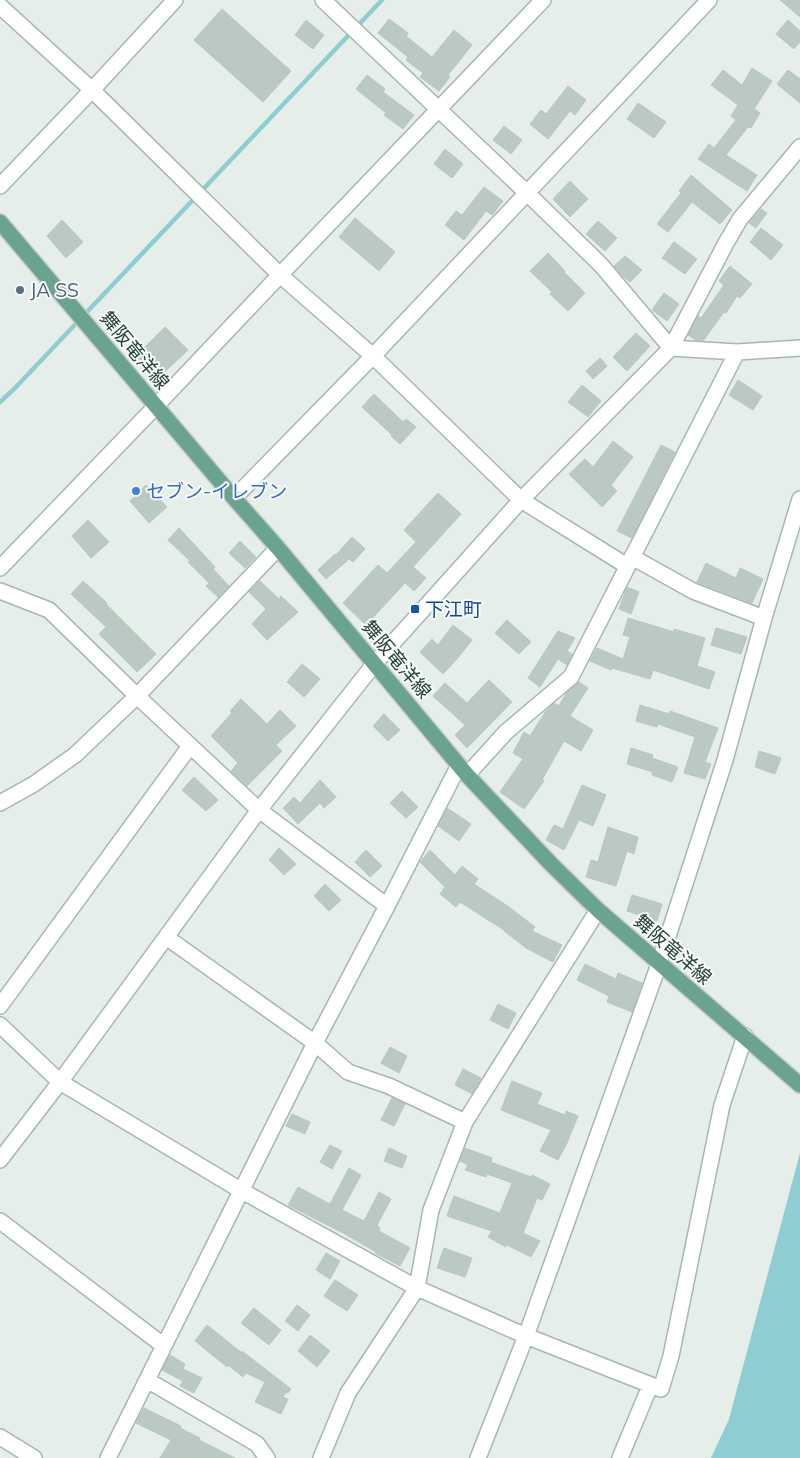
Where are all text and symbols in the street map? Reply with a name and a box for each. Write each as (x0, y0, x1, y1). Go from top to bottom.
place label: JA SS (30, 278, 79, 302)
marker: JA SS (14, 284, 26, 296)
street label: 舞阪竜洋線 (95, 306, 175, 394)
place label: セブン-イレブン (146, 479, 287, 503)
marker: セブン-イレブン (130, 485, 142, 497)
place label: 下江町 (425, 597, 482, 621)
marker: 下江町 (409, 603, 421, 615)
street label: 舞阪竜洋線 (357, 615, 437, 703)
street label: 舞阪竜洋線 (629, 909, 717, 989)

